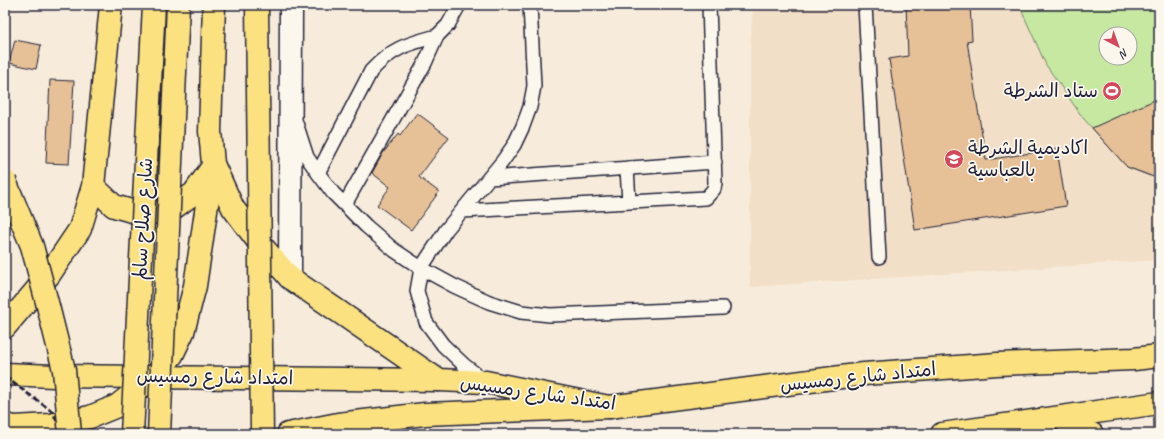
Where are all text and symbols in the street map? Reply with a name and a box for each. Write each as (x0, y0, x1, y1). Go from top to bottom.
north arrow (1098, 26, 1138, 66)
text: N (1116, 46, 1132, 62)
place label: ستاد الشرطة (1004, 79, 1098, 103)
sports icon: ستاد الشرطة (1101, 80, 1123, 102)
place label: اكاديمية الشرطة بالعباسية (968, 136, 1088, 182)
school or university icon: اكاديمية الشرطة بالعباسية (943, 148, 965, 170)
street label: شارع صلاح سالم (128, 157, 160, 281)
street label: امتداد شارع رمسيس (779, 357, 937, 398)
street label: امتداد شارع رمسيس (136, 364, 294, 391)
street label: امتداد شارع رمسيس (459, 370, 617, 417)

